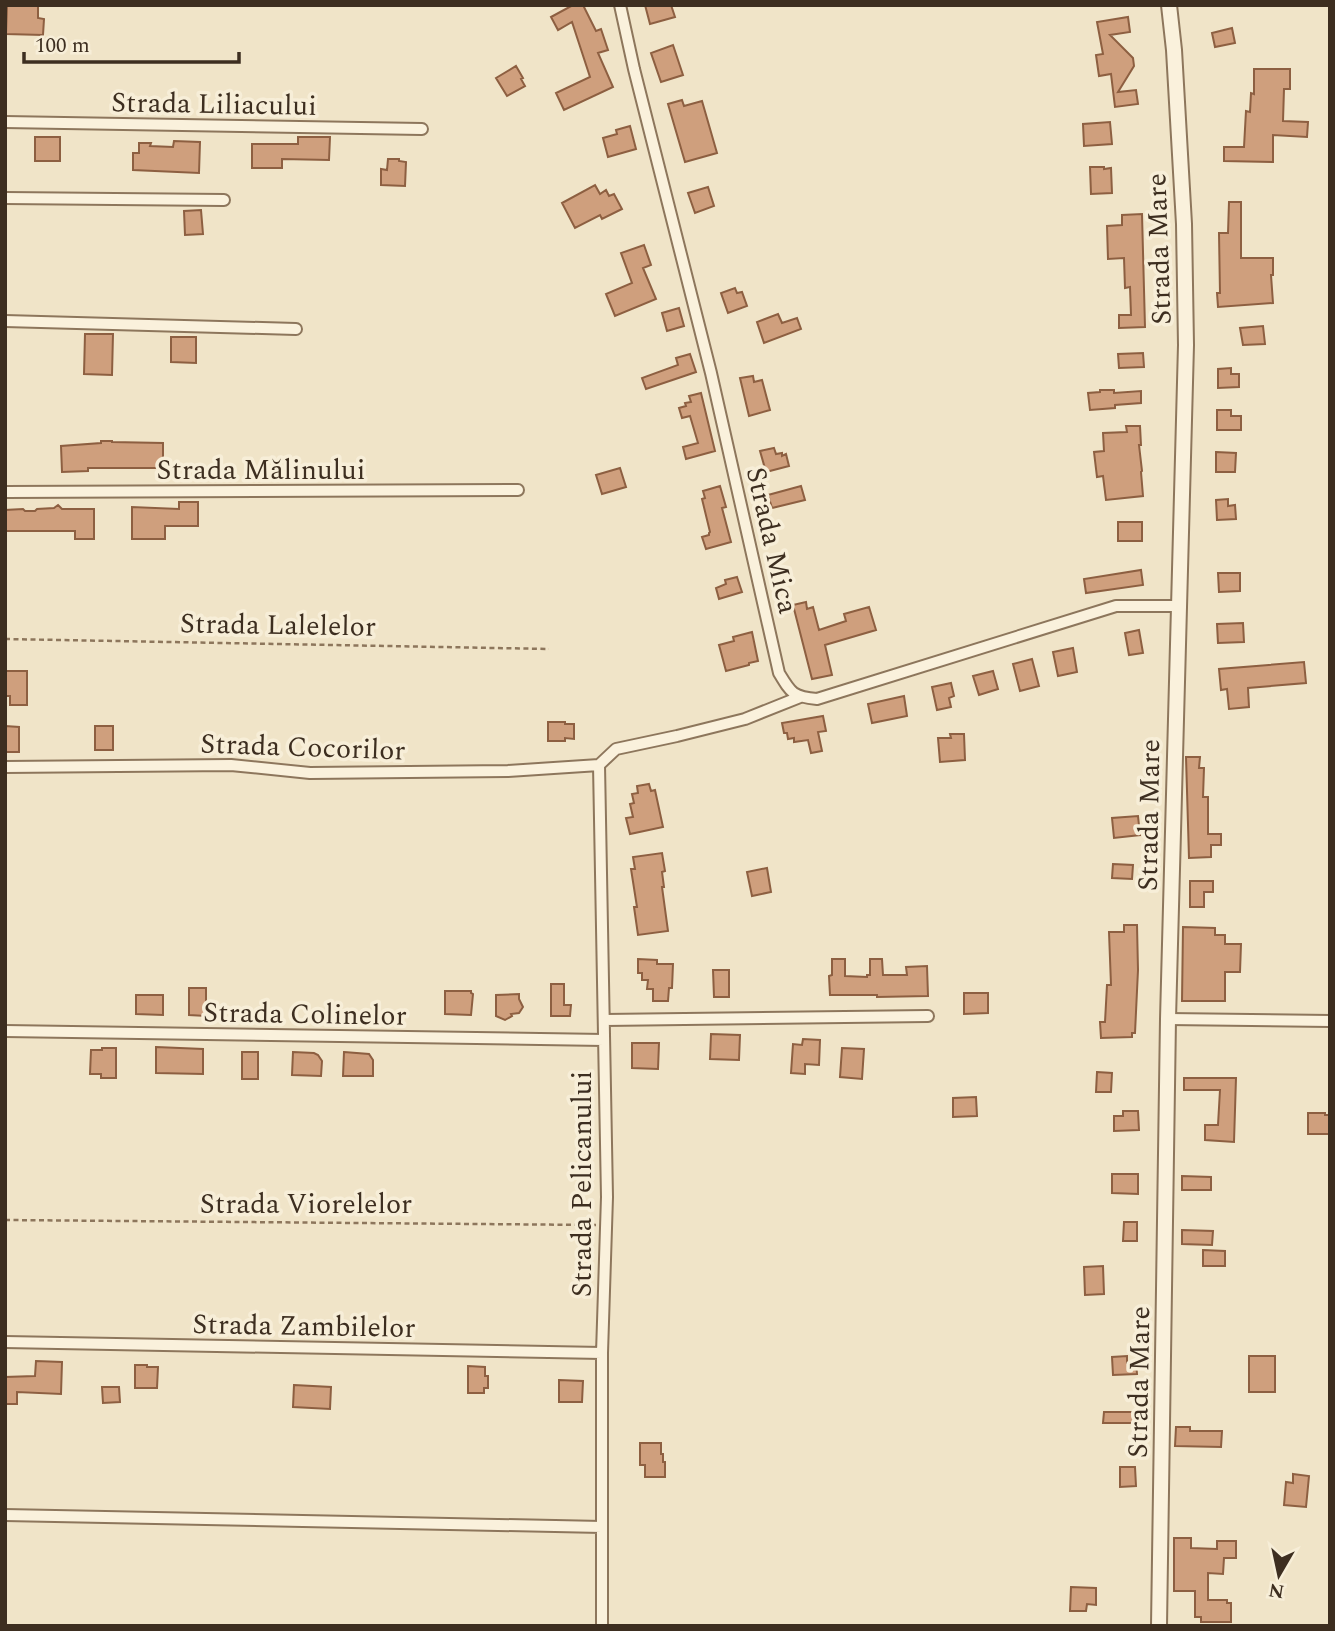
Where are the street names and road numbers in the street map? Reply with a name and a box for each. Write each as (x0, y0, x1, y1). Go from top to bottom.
street label: Strada Liliacului (111, 81, 317, 128)
street label: Strada Mare (1135, 172, 1184, 326)
street label: Strada Mălinului (157, 449, 365, 492)
street label: Strada Mica (734, 463, 809, 618)
street label: Strada Lalelelor (180, 602, 376, 649)
street label: Strada Cocorilor (200, 722, 406, 773)
street label: Strada Mare (1127, 739, 1172, 891)
street label: Strada Colinelor (203, 991, 407, 1038)
street label: Strada Pelicanului (561, 1071, 604, 1297)
street label: Strada Viorelelor (200, 1183, 412, 1226)
street label: Strada Zambilelor (192, 1303, 416, 1350)
street label: Strada Mare (1117, 1306, 1162, 1458)

